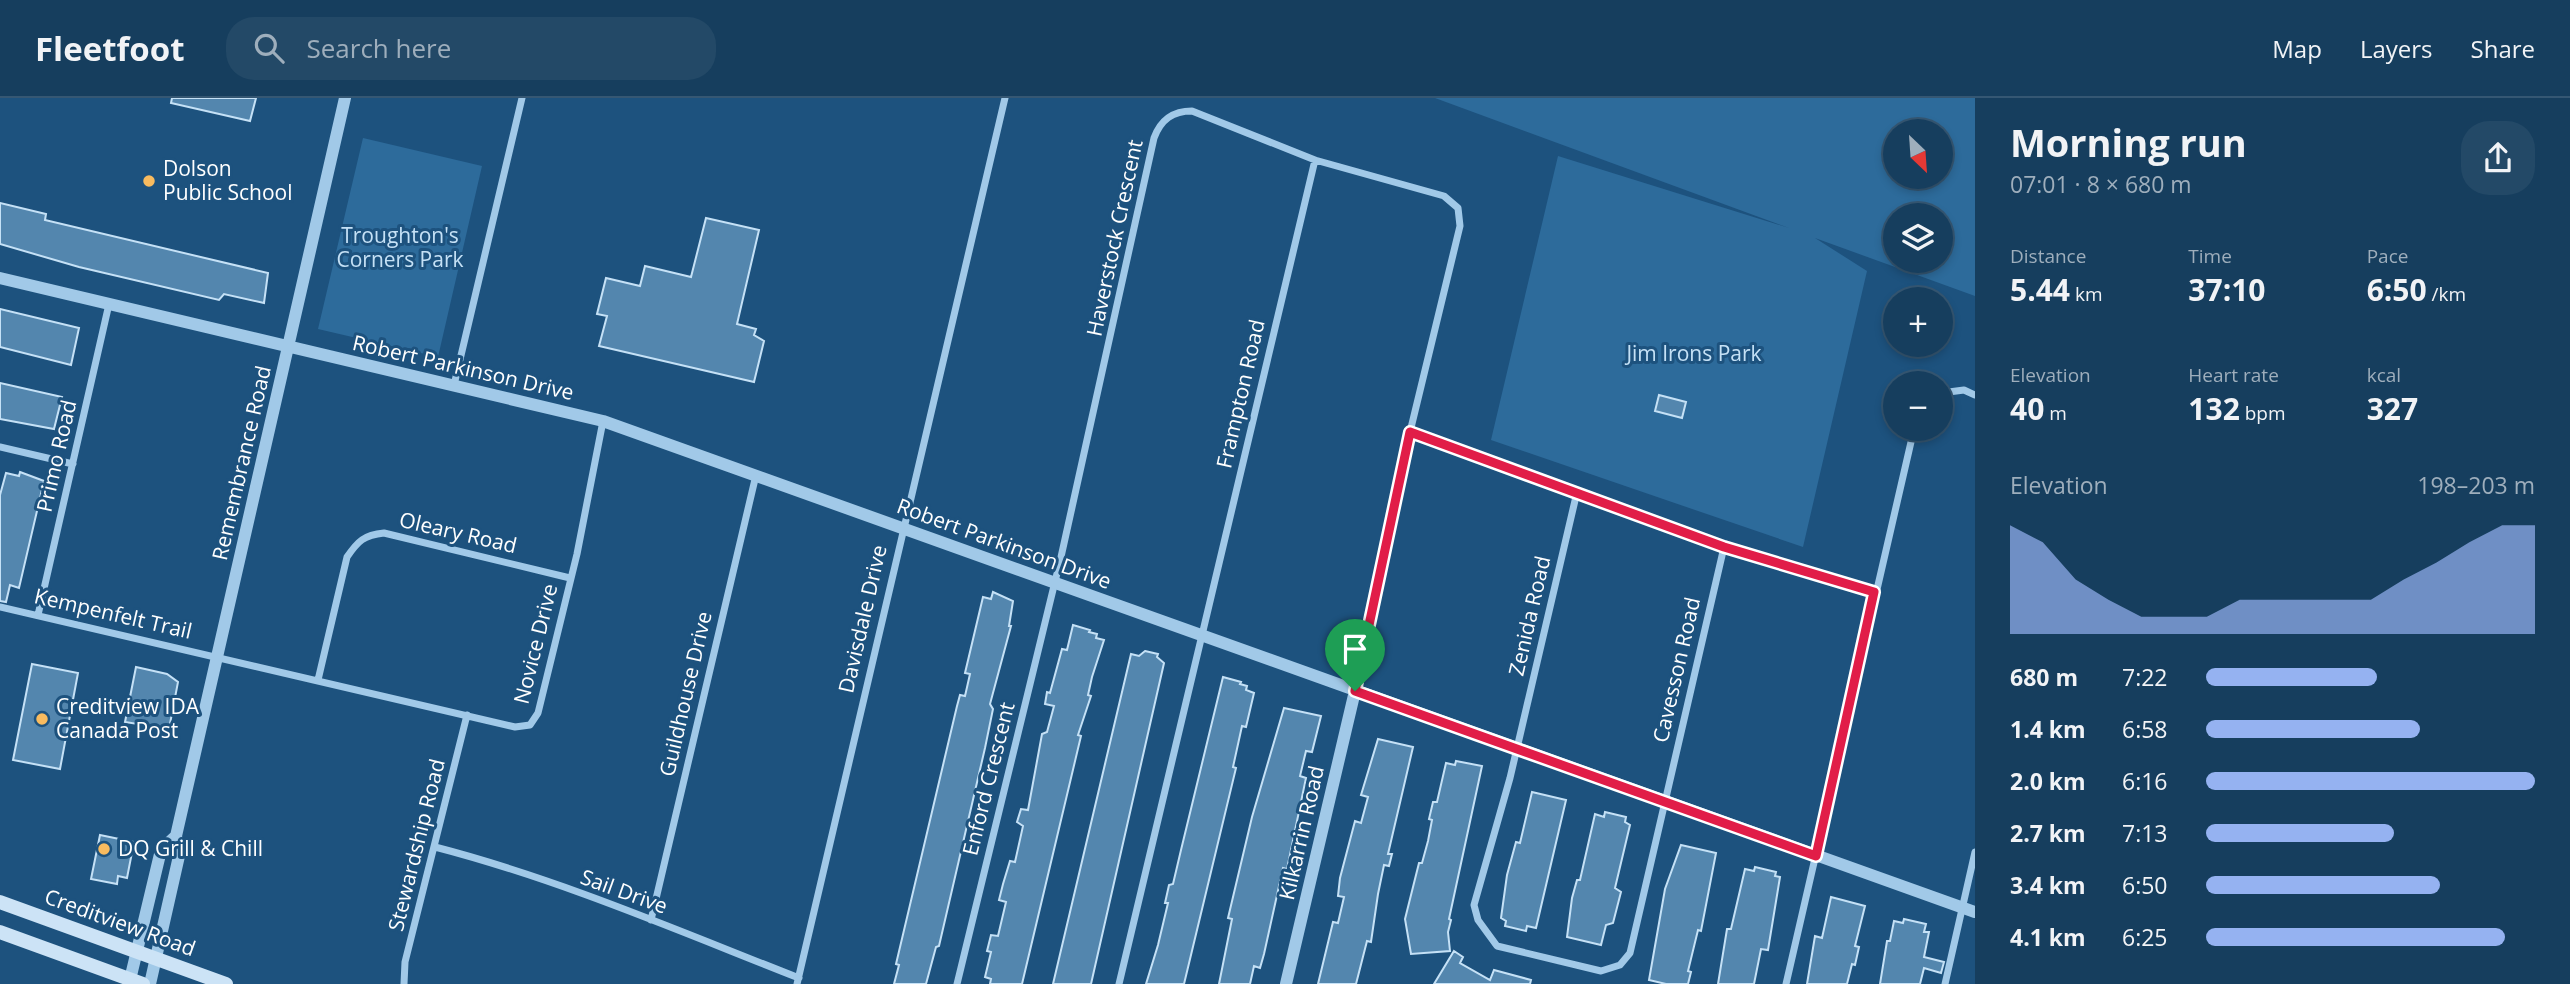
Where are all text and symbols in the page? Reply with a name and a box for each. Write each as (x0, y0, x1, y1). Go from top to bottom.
search box (226, 17, 716, 80)
text: Fleetfoot (35, 26, 184, 71)
icon: search (250, 29, 288, 67)
text: Search here (306, 30, 451, 66)
text: Map (2272, 32, 2322, 65)
text: Layers (2360, 32, 2433, 65)
text: Share (2471, 32, 2535, 65)
text: Morning run (2010, 116, 2247, 168)
north arrow (1883, 119, 1953, 189)
map controls (1883, 119, 1953, 441)
button: share (2461, 121, 2535, 195)
street label: Haverstock Crescent (1079, 137, 1149, 339)
place label: Dolson Public School (163, 154, 293, 206)
text: 07:01 · 8 × 680 m (2010, 168, 2192, 200)
marker: Dolson Public School (141, 173, 157, 189)
button: layers (1883, 203, 1953, 273)
park label: Troughton's Corners Park (336, 221, 464, 273)
text: Distance (2010, 243, 2086, 269)
text: Time (2188, 243, 2232, 269)
text: Pace (2367, 243, 2408, 269)
text: 5.44 (2010, 269, 2070, 310)
text: 37:10 (2188, 269, 2266, 310)
text: 6:50 (2367, 269, 2427, 310)
text: km (2070, 281, 2103, 307)
text: /km (2427, 281, 2466, 307)
button: + (1883, 287, 1953, 357)
street label: Frampton Road (1209, 317, 1271, 471)
street label: Robert Parkinson Drive (350, 328, 577, 406)
park label: Jim Irons Park (1624, 339, 1762, 367)
text: Elevation (2010, 362, 2091, 388)
text: Heart rate (2188, 362, 2279, 388)
text: kcal (2367, 362, 2401, 388)
street label: Remembrance Road (205, 363, 277, 563)
button: − (1883, 371, 1953, 441)
text: 40 (2010, 388, 2044, 429)
text: 132 (2188, 388, 2240, 429)
text: 327 (2367, 388, 2418, 429)
street label: Primo Road (30, 397, 83, 515)
text: m (2044, 400, 2067, 426)
text: bpm (2240, 400, 2286, 426)
text: Elevation (2010, 469, 2108, 501)
text: 198–203 m (2417, 469, 2535, 501)
street label: Robert Parkinson Drive (893, 491, 1115, 595)
street label: Oleary Road (397, 505, 520, 559)
street label: Davisdale Drive (831, 542, 893, 696)
street label: Zenida Road (1502, 553, 1556, 678)
street label: Kempenfelt Trail (32, 581, 195, 645)
street label: Novice Drive (507, 581, 563, 707)
street label: Cavesson Road (1646, 594, 1706, 745)
street label: Guildhouse Drive (652, 608, 718, 779)
pin (1325, 619, 1385, 691)
icon: arrive (1336, 630, 1374, 668)
text: 680 m (2010, 661, 2078, 693)
text: 7:22 (2122, 661, 2168, 693)
place label: Creditview IDA Canada Post (56, 692, 200, 744)
street label: Enford Crescent (955, 699, 1021, 858)
marker: Creditview IDA Canada Post (34, 711, 50, 727)
text: 1.4 km (2010, 713, 2086, 745)
text: 6:58 (2122, 713, 2168, 745)
street label: Stewardship Road (381, 756, 451, 934)
street label: Kilkarrin Road (1272, 763, 1330, 903)
text: 2.0 km (2010, 765, 2086, 797)
text: 6:16 (2122, 765, 2168, 797)
text: 2.7 km (2010, 817, 2086, 849)
text: 7:13 (2122, 817, 2168, 849)
place label: DQ Grill & Chill (118, 834, 263, 862)
marker: DQ Grill & Chill (96, 841, 112, 857)
street label: Sail Drive (577, 862, 672, 920)
text: 3.4 km (2010, 869, 2086, 901)
text: 6:50 (2122, 869, 2168, 901)
street label: Creditview Road (41, 882, 200, 962)
text: 4.1 km (2010, 921, 2086, 953)
text: 6:25 (2122, 921, 2168, 953)

